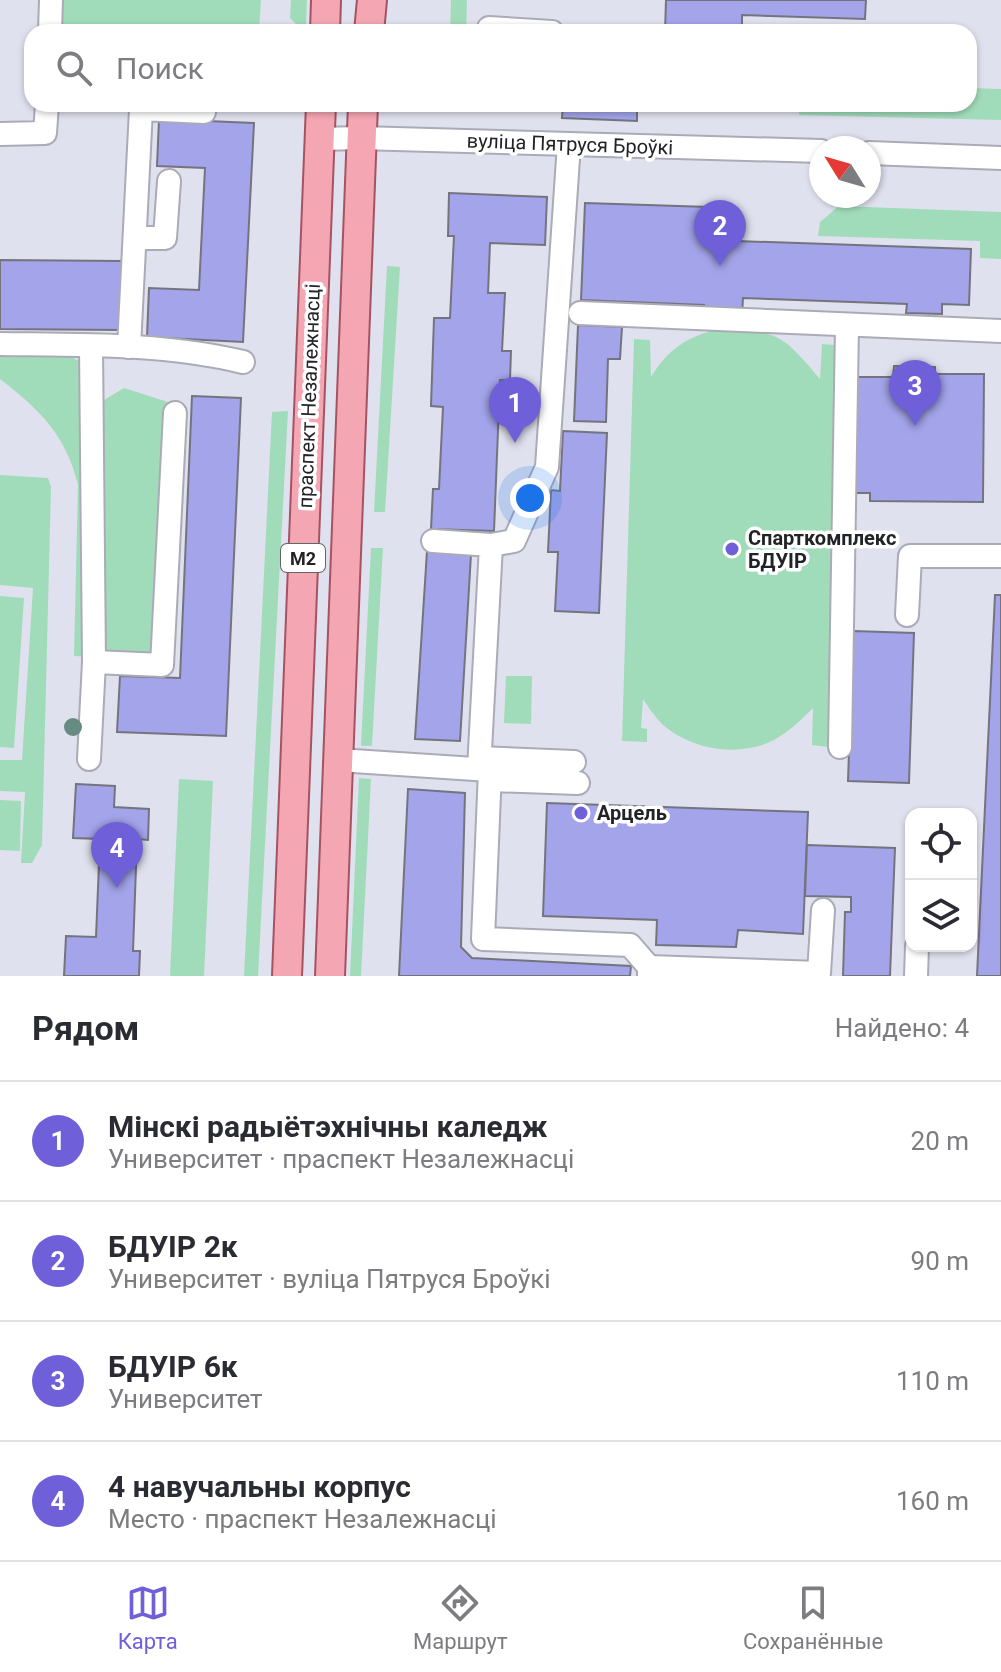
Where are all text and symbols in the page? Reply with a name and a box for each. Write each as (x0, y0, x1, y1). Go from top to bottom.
search box (24, 24, 977, 112)
icon: search (52, 46, 96, 90)
text: Поиск (116, 51, 204, 86)
street label: вуліца Пятруся Броўкі (466, 128, 674, 160)
north arrow (809, 136, 881, 208)
pin: 2 (694, 200, 746, 266)
street label: праспект Незалежнасці (293, 283, 325, 509)
pin: 3 (889, 360, 941, 426)
pin: 1 (489, 377, 541, 443)
your location (510, 478, 550, 518)
place label: Спарткомплекс БДУІР (748, 526, 896, 573)
marker: Спарткомплекс БДУІР (723, 540, 741, 558)
road number: М2 (281, 544, 325, 572)
place label: Арцель (597, 801, 667, 825)
marker: Арцель (572, 804, 590, 822)
map controls (905, 808, 977, 952)
button: locate (905, 808, 977, 880)
pin: 4 (91, 822, 143, 888)
button: layers (905, 880, 977, 952)
text: Рядом (32, 1008, 139, 1048)
text: Найдено: 4 (835, 1013, 969, 1043)
text: Мінскі радыётэхнічны каледж (108, 1109, 547, 1144)
text: 1 (51, 1126, 65, 1156)
text: 20 m (911, 1126, 969, 1156)
text: Университет · праспект Незалежнасці (108, 1144, 574, 1174)
text: БДУІР 2к (108, 1229, 238, 1264)
text: 2 (51, 1246, 65, 1276)
text: 90 m (911, 1246, 969, 1276)
text: Университет · вуліца Пятруся Броўкі (108, 1264, 551, 1294)
text: БДУІР 6к (108, 1349, 238, 1384)
text: 3 (51, 1366, 65, 1396)
text: 110 m (896, 1366, 969, 1396)
text: Университет (108, 1384, 263, 1414)
text: 4 навучальны корпус (108, 1469, 411, 1504)
text: 4 (51, 1486, 65, 1516)
text: 160 m (896, 1486, 969, 1516)
text: Место · праспект Незалежнасці (108, 1504, 497, 1534)
tab: Карта (118, 1581, 178, 1654)
tab: Маршрут (413, 1581, 508, 1654)
tab: Сохранённые (743, 1581, 883, 1654)

